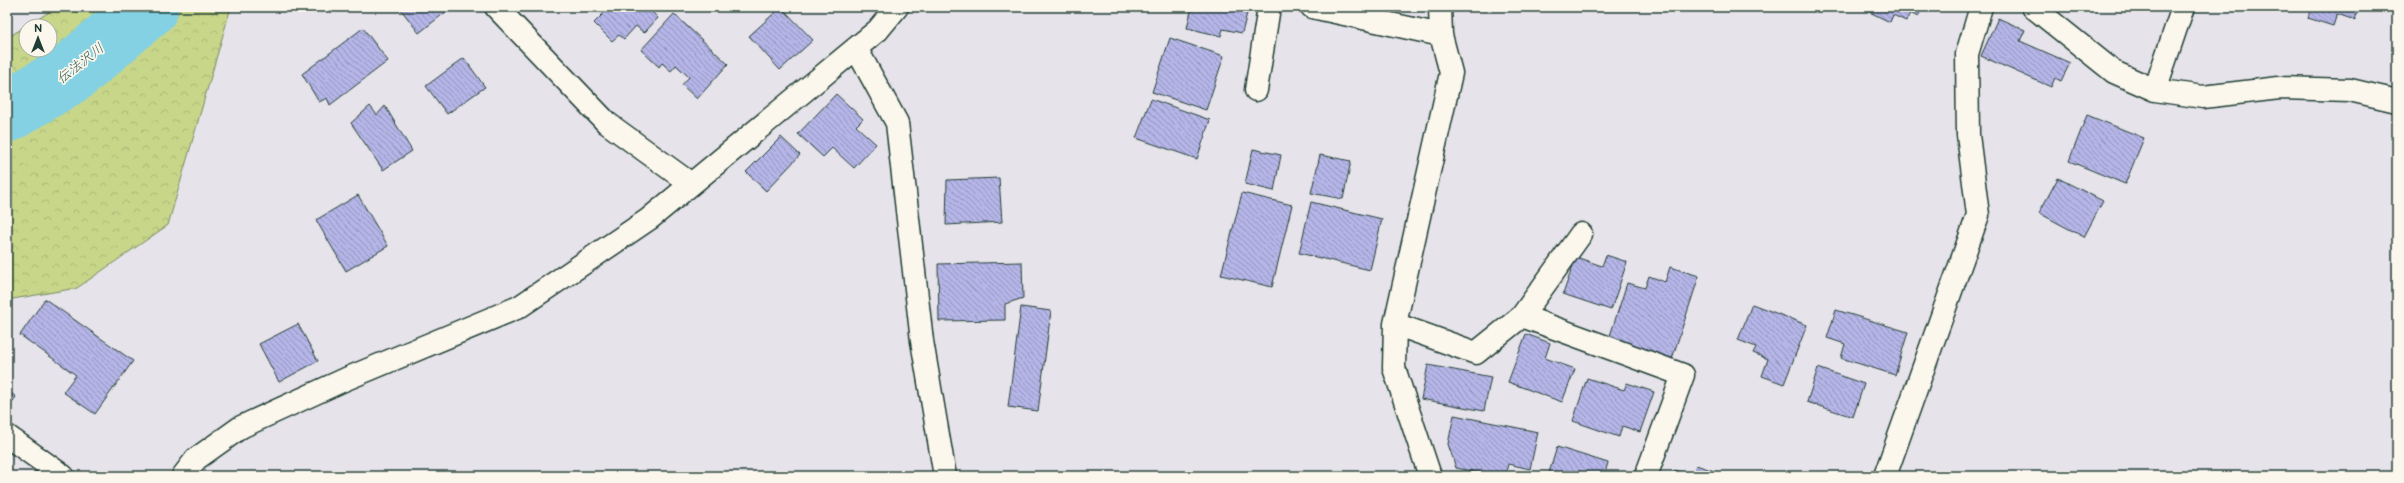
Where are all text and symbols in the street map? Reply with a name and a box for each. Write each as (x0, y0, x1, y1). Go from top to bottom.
north arrow (18, 18, 58, 58)
text: N (34, 22, 42, 35)
water label: 伝法沢川 (53, 39, 108, 87)

